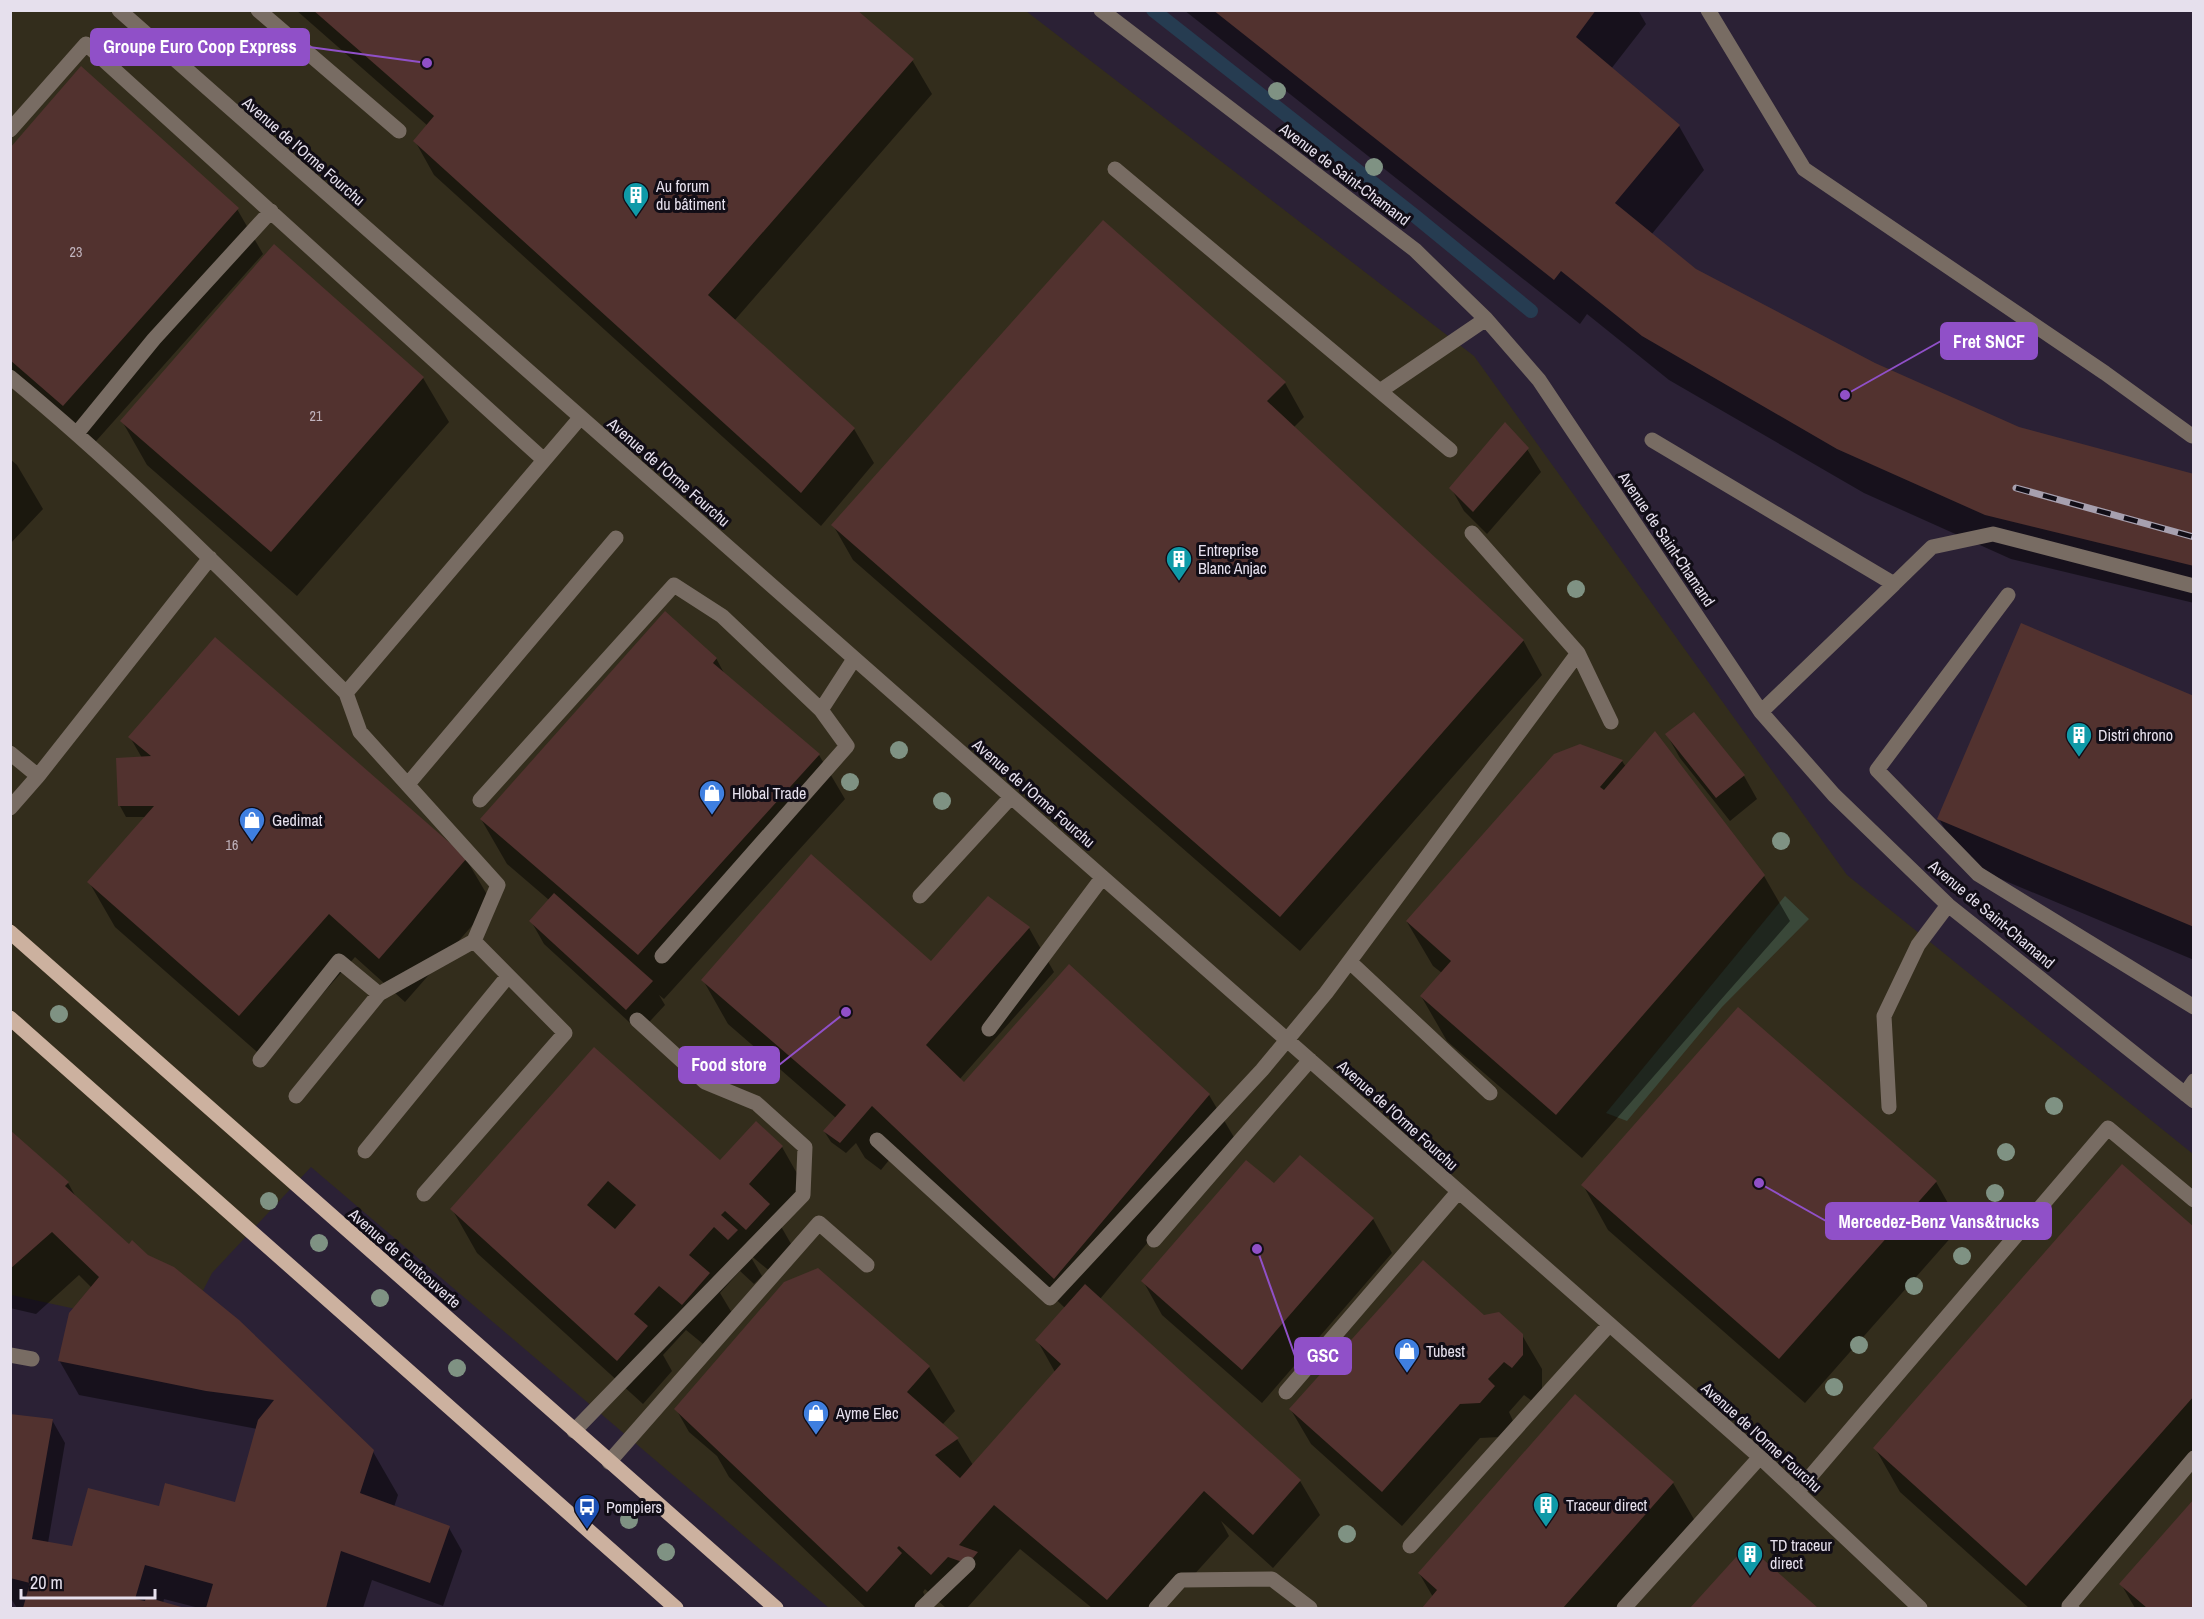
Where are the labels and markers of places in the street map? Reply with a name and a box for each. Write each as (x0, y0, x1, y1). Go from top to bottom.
callout: Groupe Euro Coop Express (91, 29, 309, 65)
place label: Au forum du bâtiment (655, 175, 726, 215)
building icon: Au forum du bâtiment (621, 180, 651, 218)
callout: Fret SNCF (1941, 323, 2037, 359)
place label: Entreprise Blanc Anjac (1198, 539, 1267, 579)
building icon: Entreprise Blanc Anjac (1164, 544, 1194, 582)
building icon: Distri chrono (2064, 720, 2094, 758)
place label: Distri chrono (2098, 724, 2173, 746)
shop icon: Hlobal Trade (697, 778, 727, 816)
place label: Hlobal Trade (732, 782, 806, 804)
shop icon: Gedimat (237, 805, 267, 843)
place label: Gedimat (272, 809, 323, 831)
callout: Food store (679, 1047, 779, 1083)
callout: Mercedez-Benz Vans&trucks (1826, 1203, 2051, 1239)
shop icon: Tubest (1392, 1336, 1422, 1374)
callout: GSC (1295, 1338, 1351, 1374)
place label: Tubest (1426, 1340, 1465, 1362)
shop icon: Ayme Elec (801, 1398, 831, 1436)
place label: Ayme Elec (835, 1402, 899, 1424)
building icon: Traceur direct (1531, 1490, 1561, 1528)
bus stop icon: Pompiers (572, 1492, 602, 1530)
place label: Traceur direct (1566, 1494, 1648, 1516)
place label: Pompiers (606, 1496, 662, 1518)
place label: TD traceur direct (1770, 1534, 1833, 1574)
building icon: TD traceur direct (1735, 1539, 1765, 1577)

